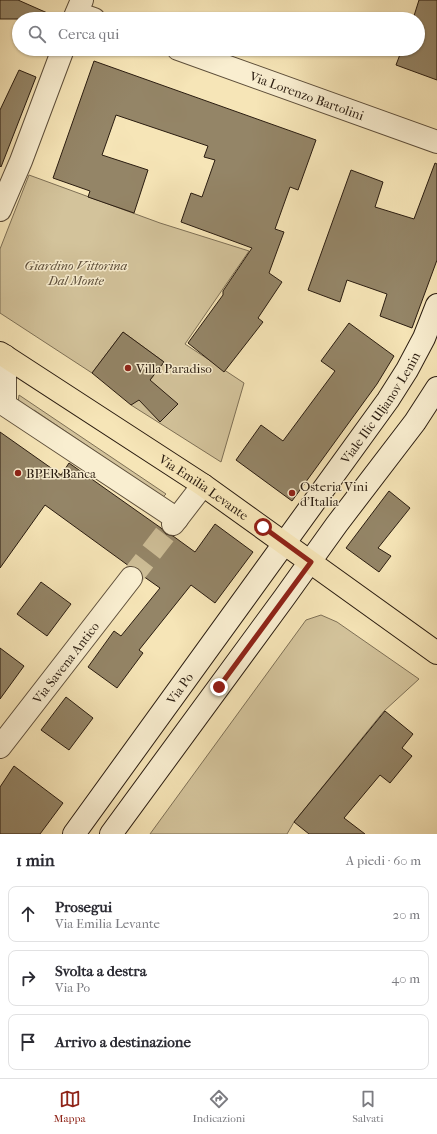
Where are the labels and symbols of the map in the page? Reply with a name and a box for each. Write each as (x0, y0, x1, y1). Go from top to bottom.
street label: Via Lorenzo Bartolini (247, 68, 366, 123)
park label: Giardino Vittorina Dal Monte (25, 258, 128, 288)
street label: Viale Ilic Uljanov Lenin (337, 349, 423, 467)
place label: Villa Paradiso (135, 361, 212, 376)
marker: Villa Paradiso (123, 363, 133, 373)
street label: Via Emilia Levante (155, 451, 252, 524)
place label: BPER Banca (26, 466, 97, 481)
marker: BPER Banca (13, 468, 23, 478)
place label: Osteria Vini d'Italia (300, 479, 368, 509)
marker: Osteria Vini d'Italia (287, 488, 297, 498)
route start (254, 518, 272, 536)
street label: Via Savena Antico (29, 619, 103, 707)
street label: Via Po (163, 669, 197, 708)
route end (210, 678, 228, 696)

